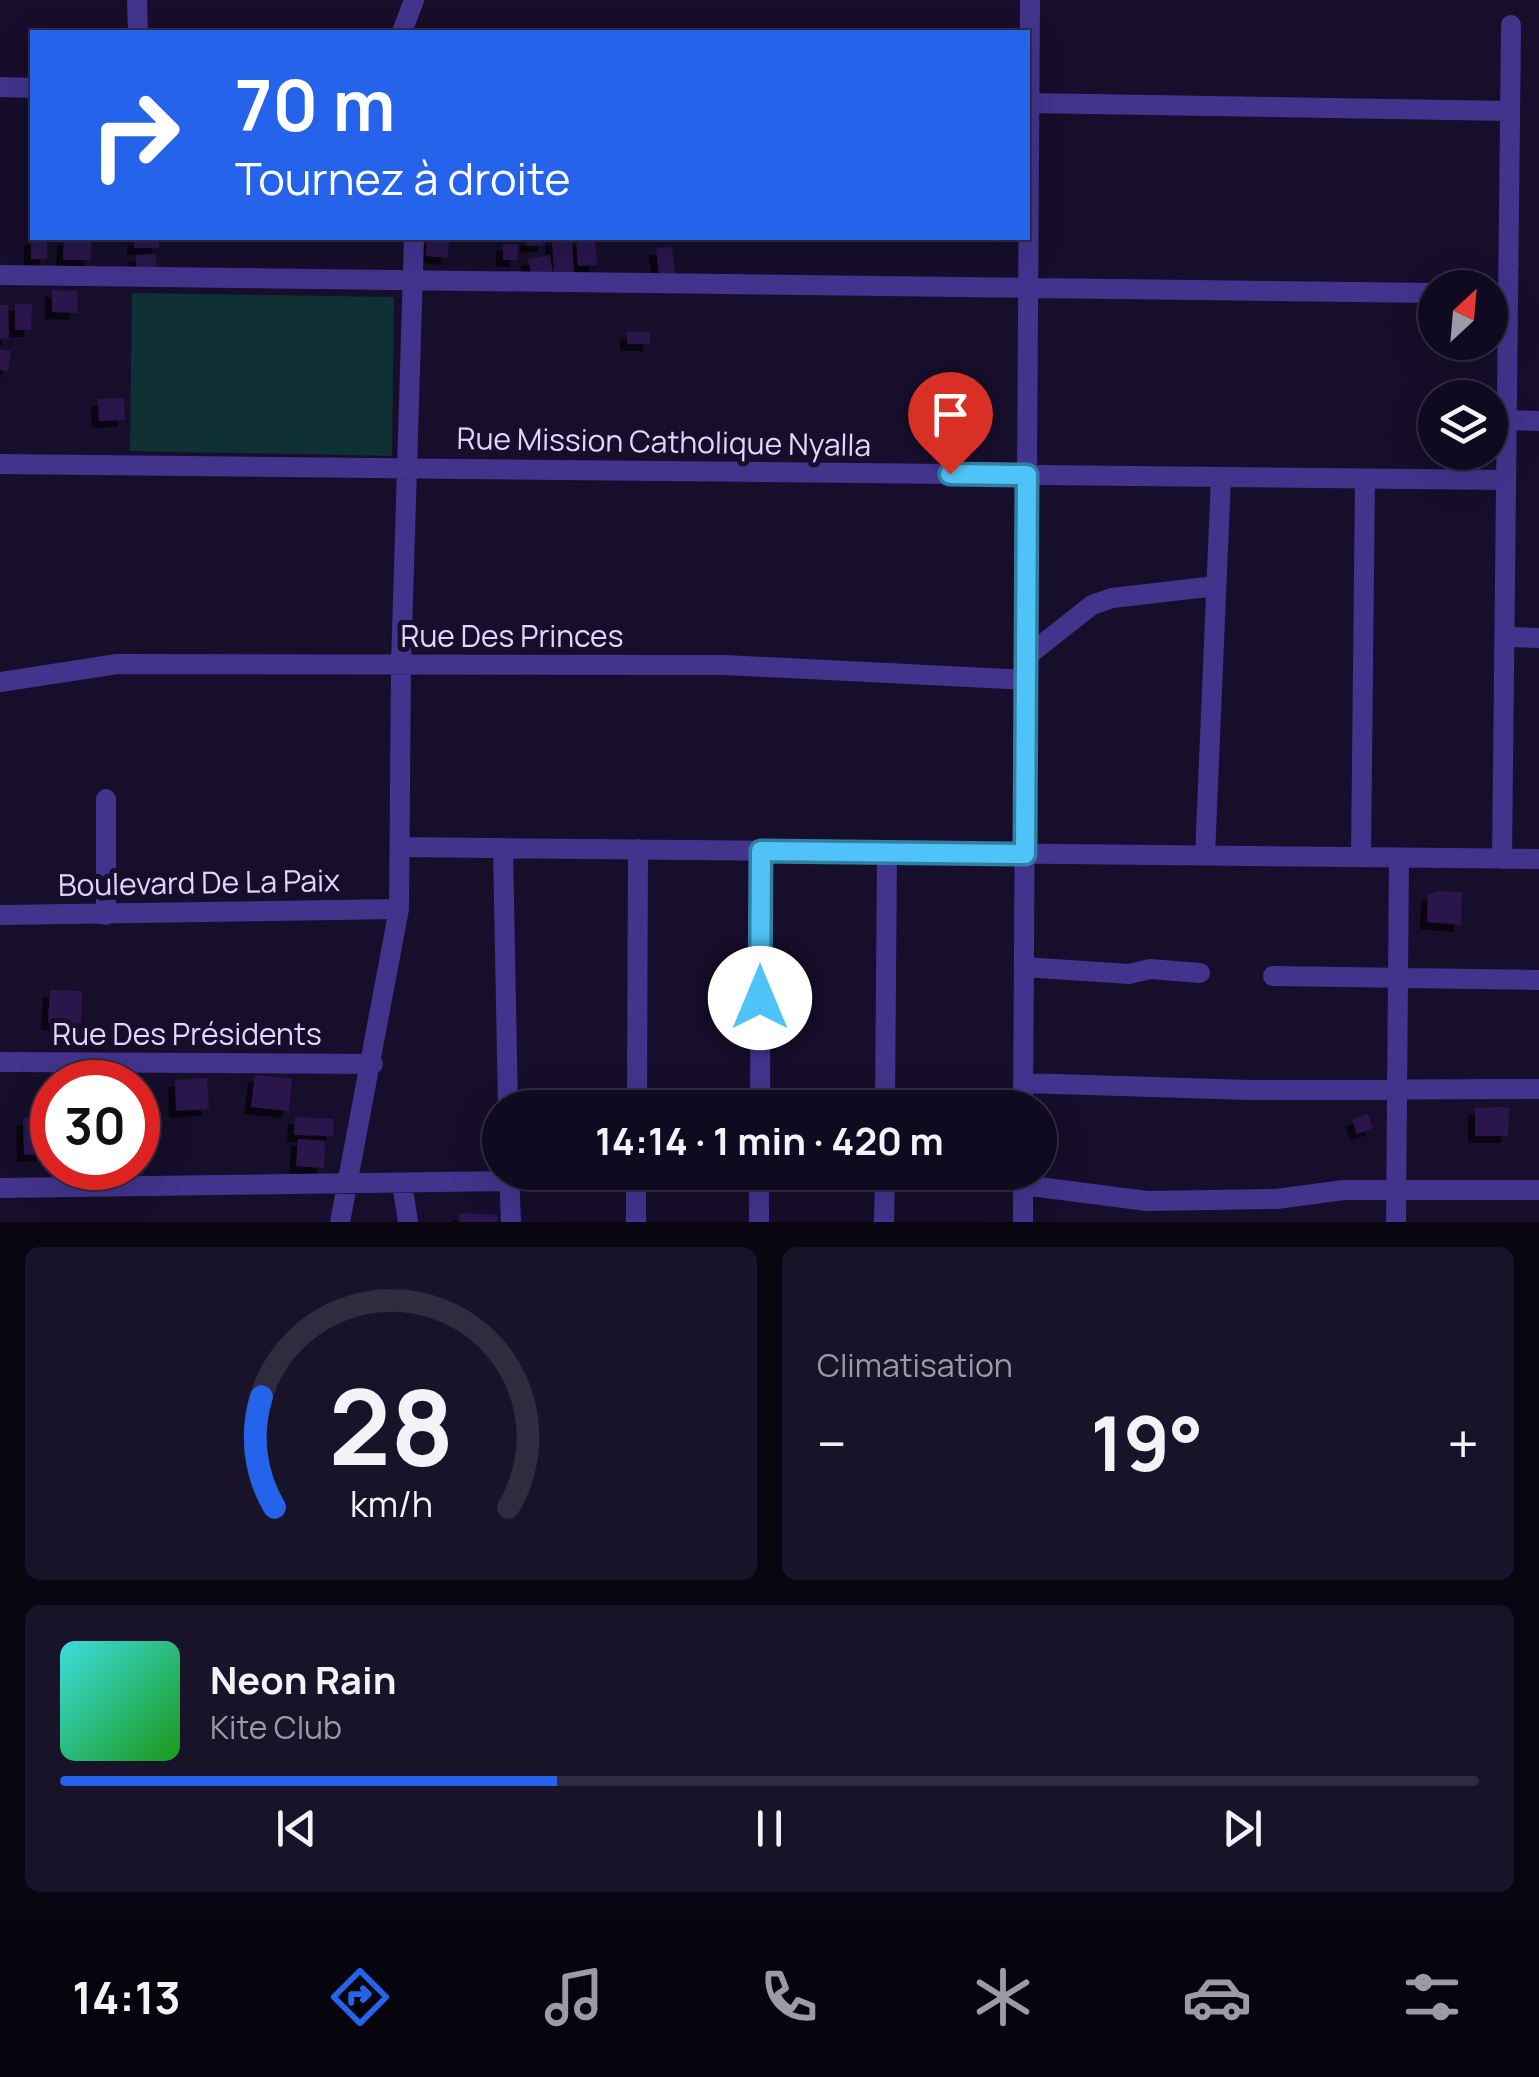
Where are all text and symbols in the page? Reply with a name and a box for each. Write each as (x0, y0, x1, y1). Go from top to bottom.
text: 70 m (235, 56, 395, 152)
icon: right (70, 70, 200, 200)
text: Tournez à droite (235, 147, 571, 209)
north arrow (1418, 270, 1508, 360)
map controls (1418, 270, 1508, 470)
pin (908, 372, 993, 475)
button: layers (1418, 380, 1508, 470)
icon: arrive (923, 387, 978, 442)
street label: Rue Mission Catholique Nyalla (456, 417, 872, 465)
street label: Rue Des Princes (401, 615, 623, 656)
street label: Boulevard De La Paix (58, 859, 340, 905)
position arrow (708, 946, 812, 1050)
street label: Rue Des Présidents (52, 1013, 322, 1054)
speed limit sign: 30 (30, 1060, 160, 1190)
text: 14:14 · 1 min · 420 m (595, 1114, 944, 1166)
text: Climatisation (817, 1343, 1013, 1387)
text: 28 (328, 1354, 454, 1496)
text: 19° (1090, 1391, 1204, 1494)
text: − (817, 1405, 847, 1481)
text: + (1447, 1405, 1479, 1481)
text: km/h (349, 1479, 433, 1528)
text: Neon Rain (210, 1653, 396, 1705)
text: Kite Club (210, 1705, 342, 1749)
icon: previous (269, 1801, 324, 1856)
icon: pause (742, 1801, 797, 1856)
icon: next (1215, 1801, 1270, 1856)
icon: directions (325, 1962, 395, 2032)
icon: music (539, 1962, 609, 2032)
icon: phone (754, 1962, 824, 2032)
icon: climate (968, 1962, 1038, 2032)
icon: car (1182, 1962, 1252, 2032)
icon: filters (1397, 1962, 1467, 2032)
text: 14:13 (72, 1966, 181, 2028)

